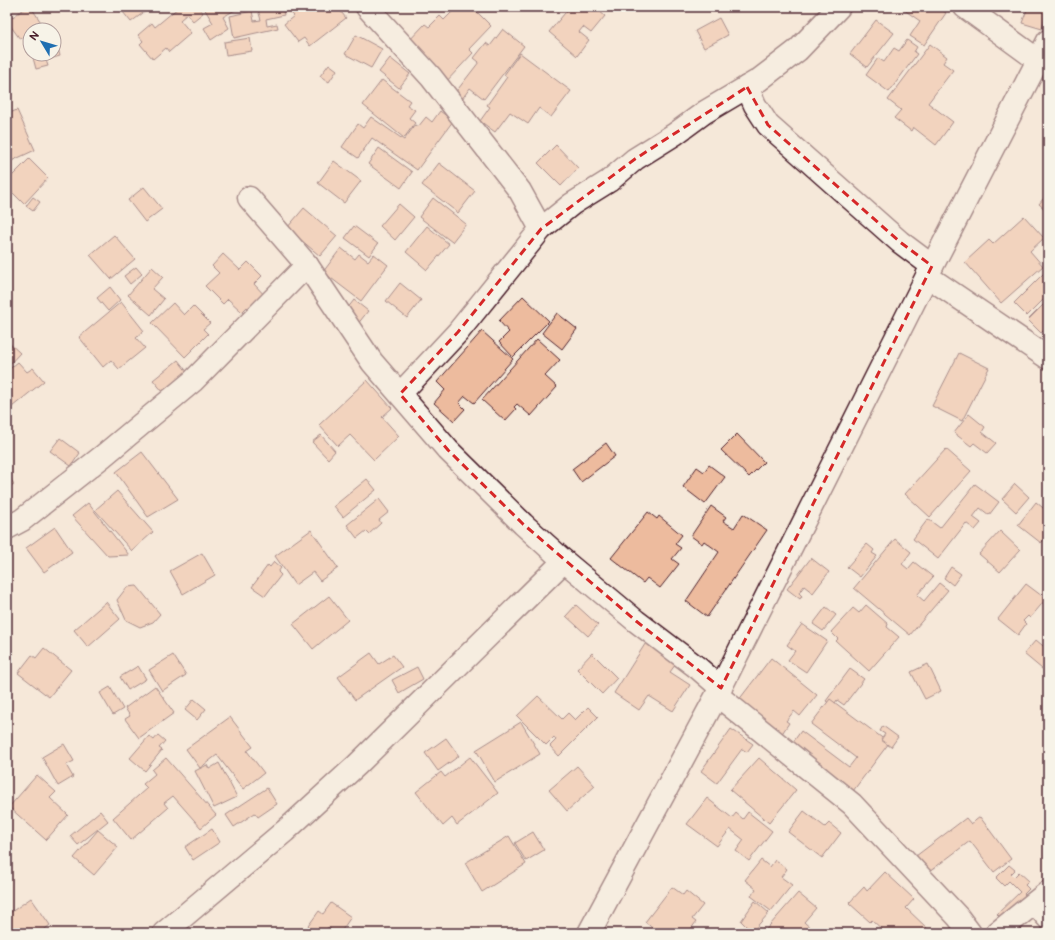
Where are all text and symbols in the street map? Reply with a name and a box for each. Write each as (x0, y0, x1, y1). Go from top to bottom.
north arrow (22, 22, 62, 62)
text: N (27, 29, 42, 43)

